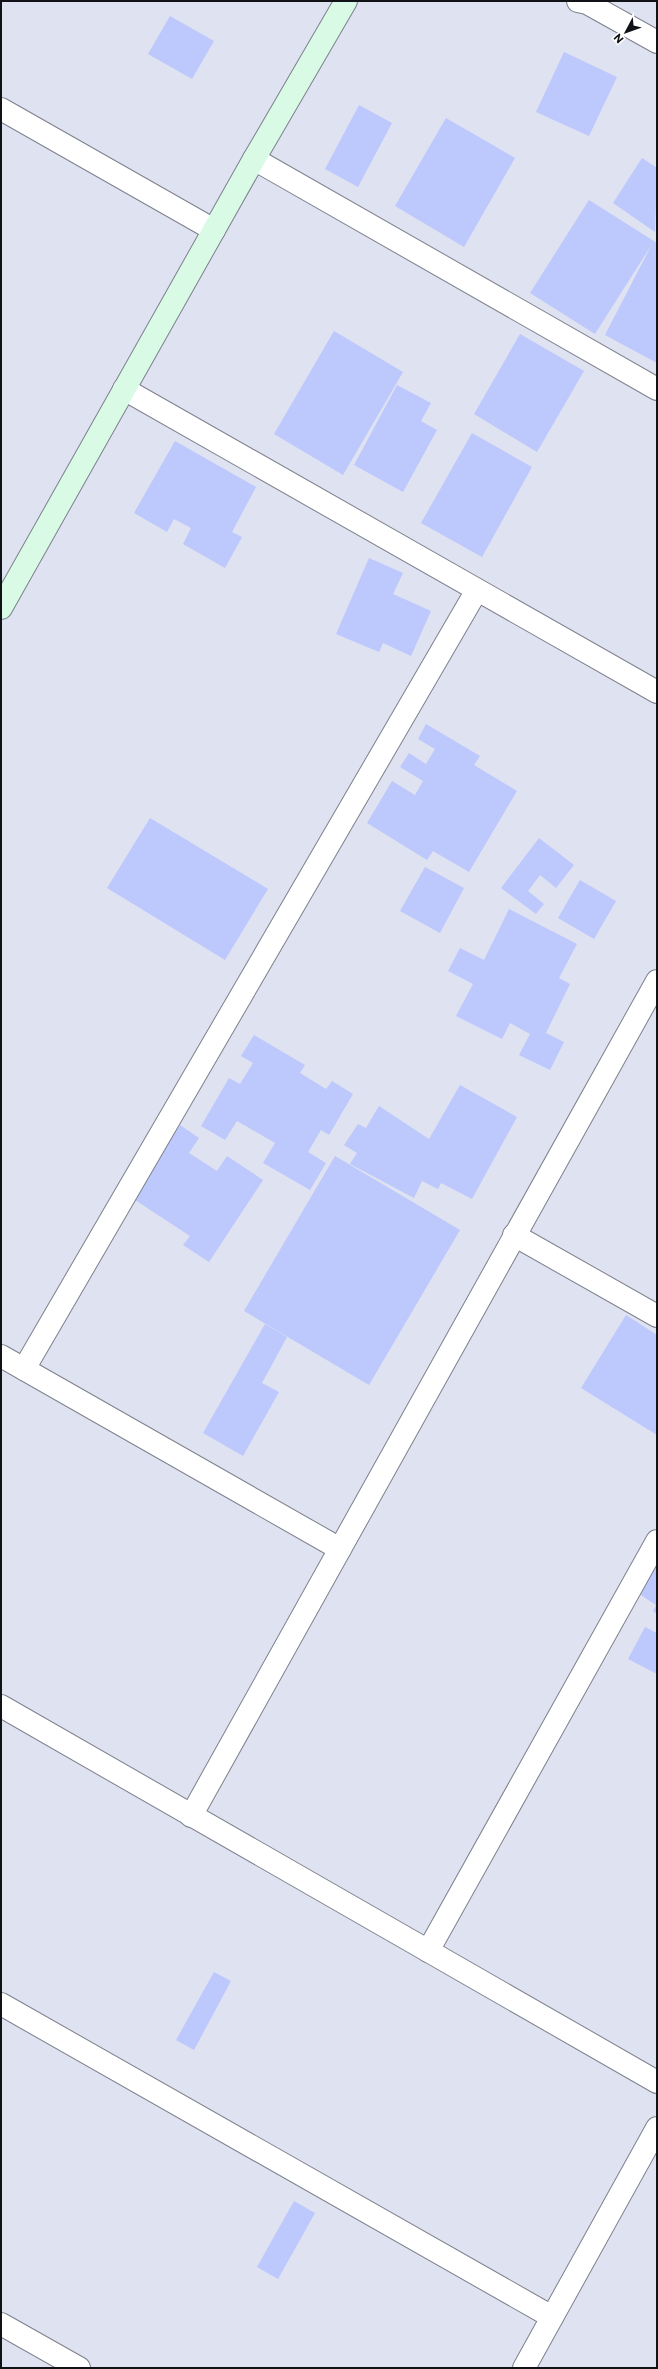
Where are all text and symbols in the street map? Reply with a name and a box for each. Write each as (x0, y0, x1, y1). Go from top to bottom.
north arrow (606, 12, 646, 52)
text: N (610, 32, 626, 46)

